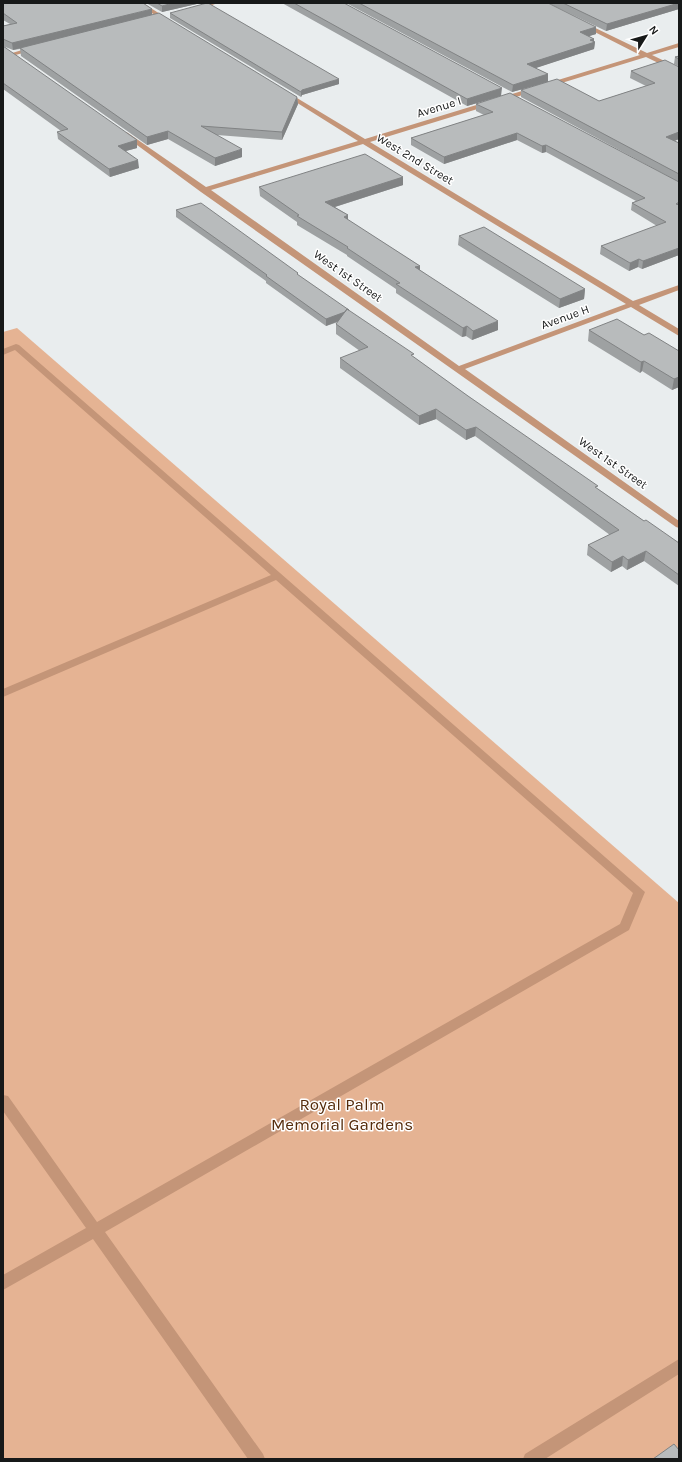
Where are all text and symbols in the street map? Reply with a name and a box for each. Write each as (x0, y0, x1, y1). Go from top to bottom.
north arrow (626, 16, 666, 56)
text: N (646, 23, 661, 37)
street label: Avenue I (415, 94, 463, 120)
street label: West 2nd Street (374, 131, 456, 188)
street label: West 1st Street (311, 247, 385, 305)
street label: Avenue H (539, 302, 591, 332)
street label: West 1st Street (576, 434, 650, 492)
park label: Royal Palm Memorial Gardens (271, 1094, 413, 1134)

